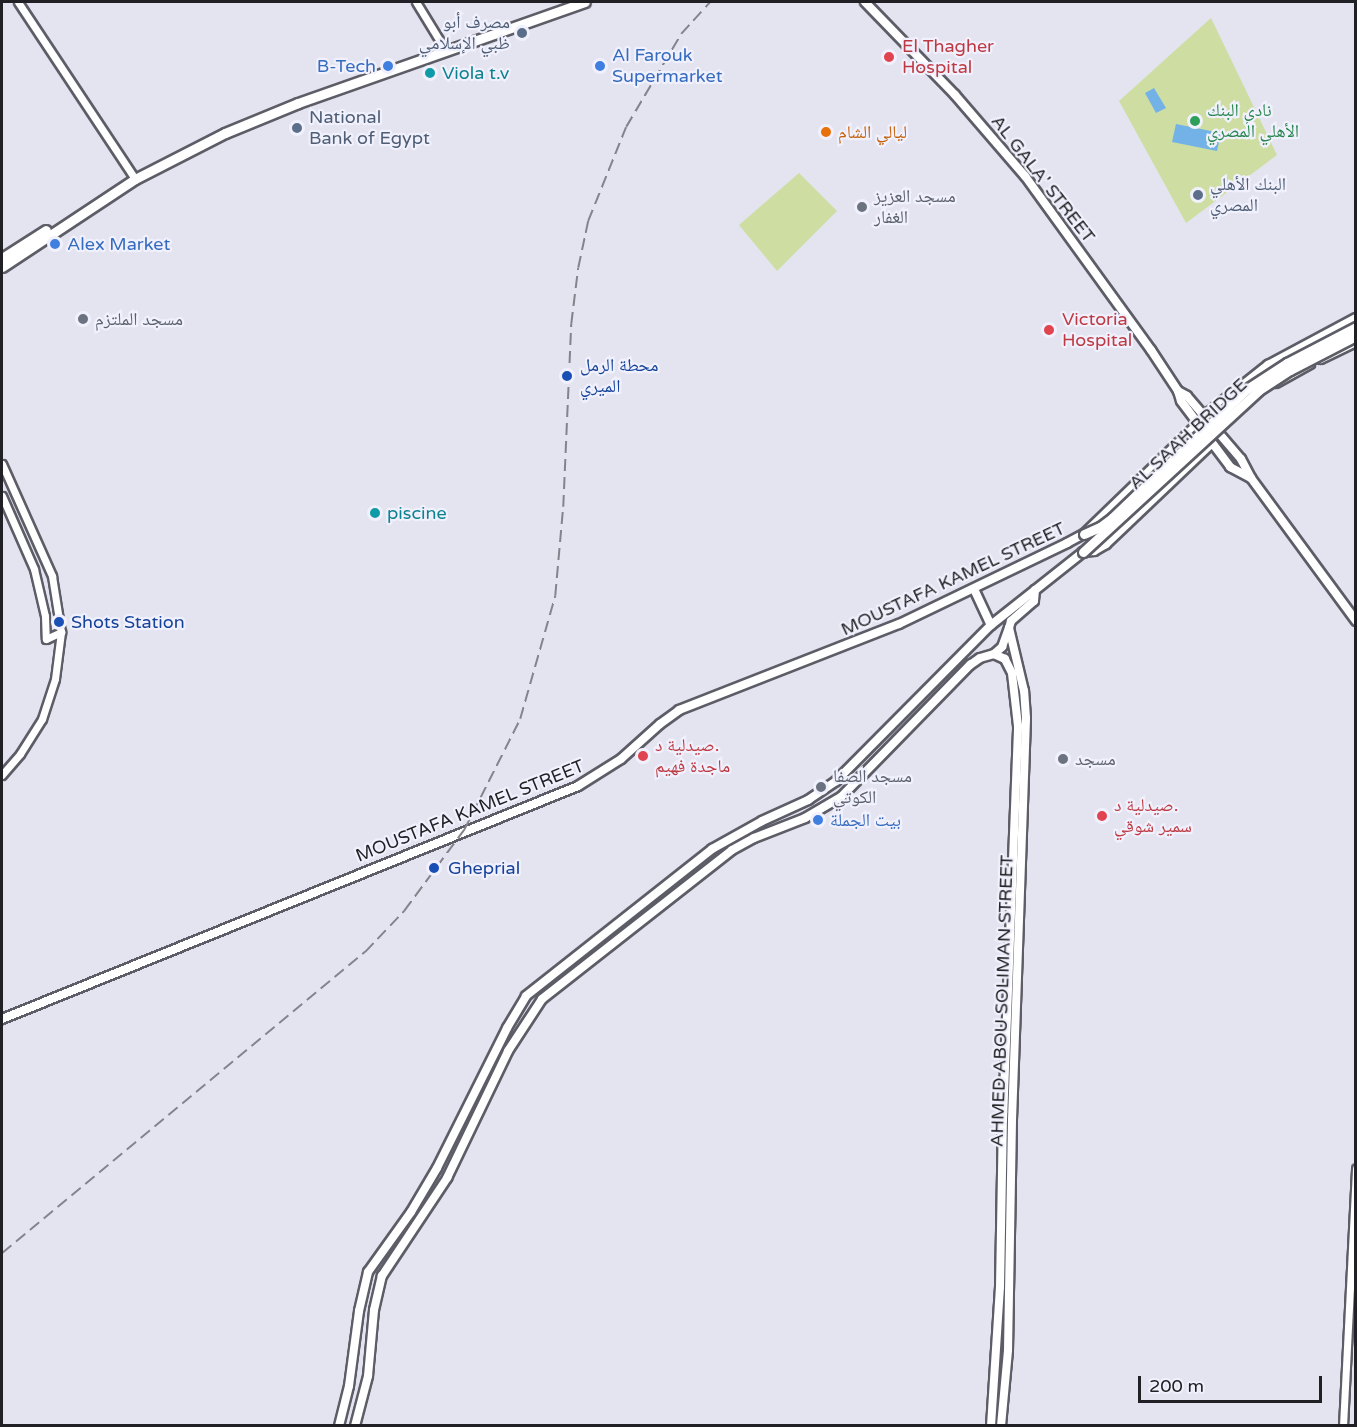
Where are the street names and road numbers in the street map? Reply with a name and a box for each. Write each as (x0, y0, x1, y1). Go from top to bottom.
street label: AL GALA' STREET (987, 111, 1099, 247)
street label: AL SAAH BRIDGE (1125, 374, 1251, 494)
street label: MOUSTAFA KAMEL STREET (838, 518, 1068, 640)
street label: MOUSTAFA KAMEL STREET (353, 755, 587, 867)
street label: AHMED ABOU SOLIMAN STREET (986, 855, 1018, 1147)

